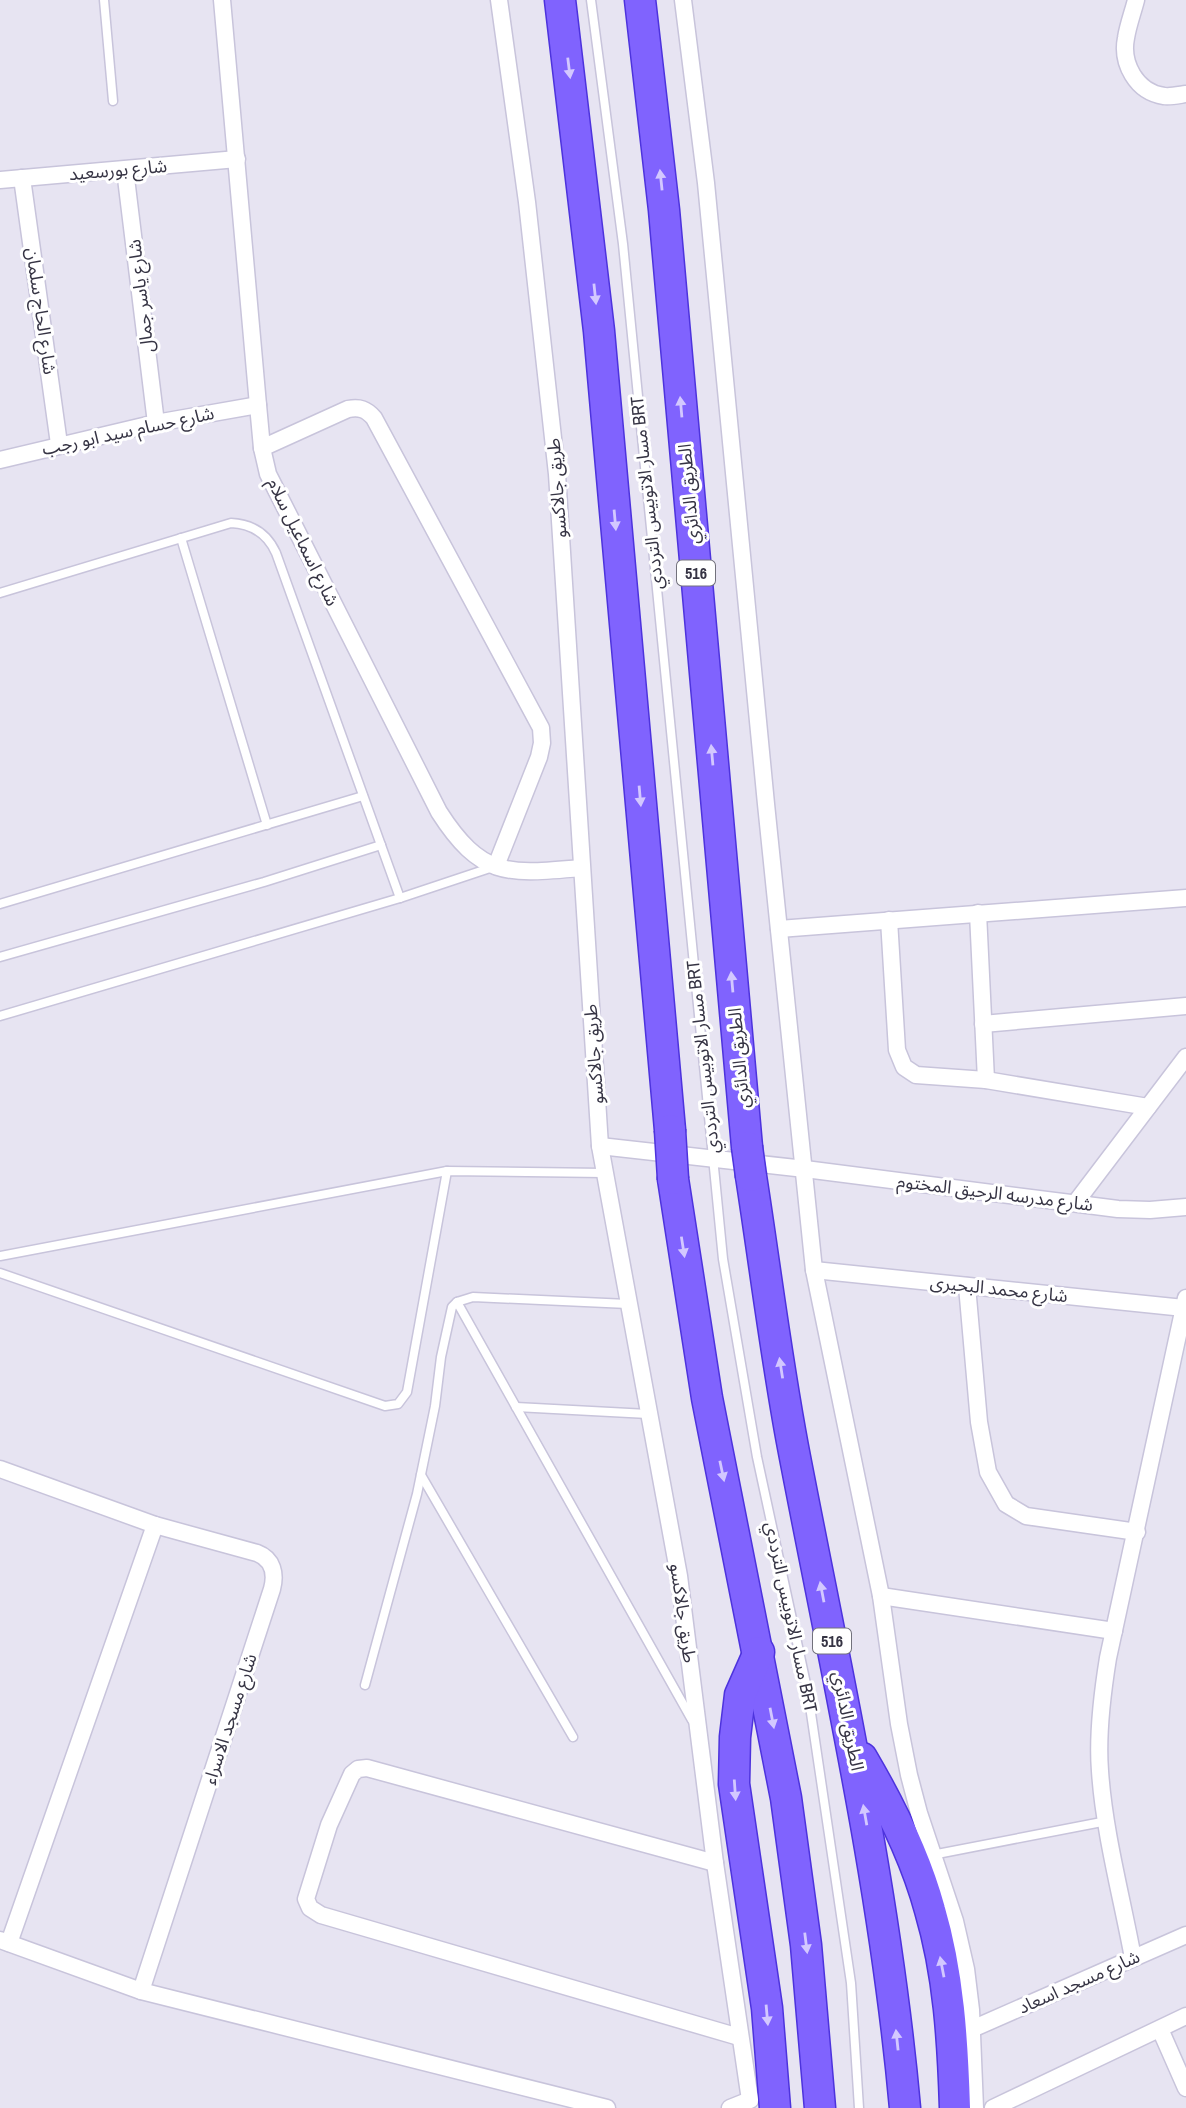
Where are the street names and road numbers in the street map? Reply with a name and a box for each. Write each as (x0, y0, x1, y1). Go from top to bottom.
street label: شارع بورسعيد (68, 153, 168, 188)
street label: شارع ياسر جمال (121, 238, 162, 354)
street label: شارع الحاج سلمان (18, 246, 63, 376)
street label: مسار الاتوبيس الترددي BRT (624, 395, 670, 591)
street label: شارع حسام سيد ابو رجب (39, 400, 217, 463)
street label: طريق جالاكسو (541, 437, 572, 539)
street label: الطريق الدائري (672, 443, 707, 545)
street label: شارع اسماعيل سلام (260, 473, 345, 611)
road number: 516 (677, 560, 715, 586)
street label: مسار الاتوبيس الترددي BRT (680, 959, 726, 1155)
street label: طريق جالاكسو (578, 1003, 609, 1105)
street label: الطريق الدائري (722, 1007, 757, 1109)
street label: شارع مدرسه الرحيق المختوم (895, 1168, 1095, 1219)
street label: شارع محمد البحيرى (929, 1269, 1069, 1310)
street label: مسار الاتوبيس الترددي BRT (758, 1519, 824, 1715)
street label: طريق جالاكسو (664, 1562, 703, 1664)
road number: 516 (813, 1628, 851, 1653)
street label: شارع مسجد الاسراء (197, 1650, 264, 1788)
street label: الطريق الدائري (825, 1669, 870, 1773)
street label: شارع مسجد اسعاد (1014, 1944, 1144, 2021)

